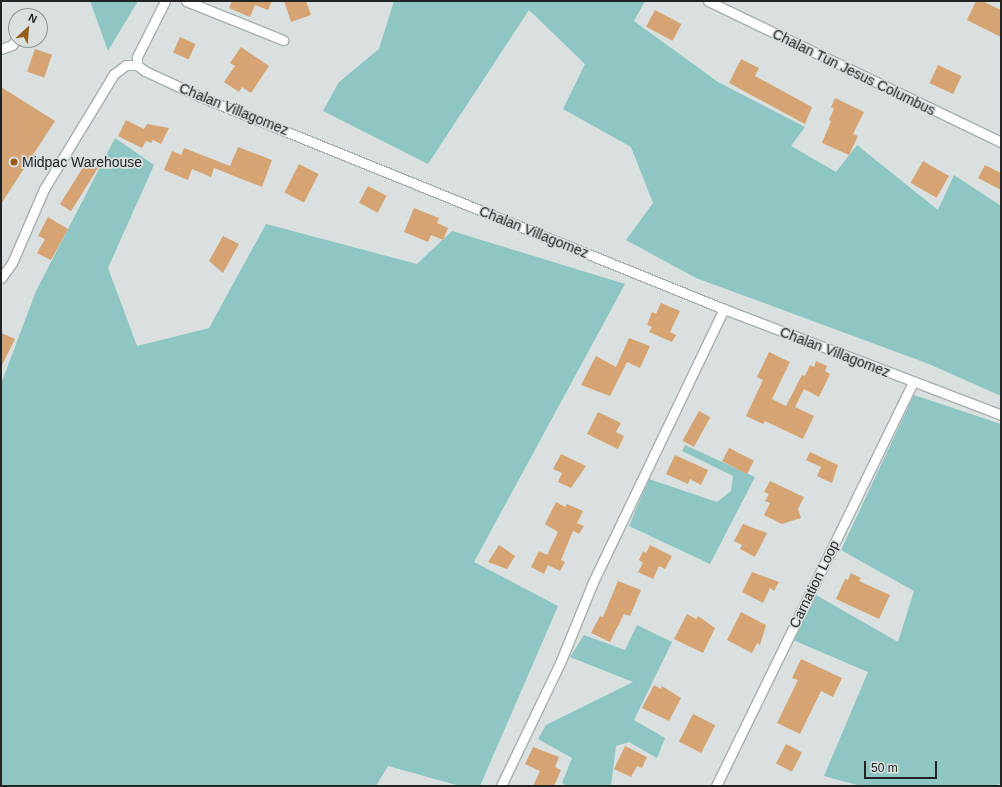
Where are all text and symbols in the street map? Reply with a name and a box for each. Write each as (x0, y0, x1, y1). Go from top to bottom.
north arrow (8, 8, 48, 48)
text: N (27, 11, 39, 25)
street label: Chalan Tun Jesus Columbus (770, 25, 938, 119)
street label: Chalan Villagomez (177, 79, 291, 139)
place label: Midpac Warehouse (22, 154, 142, 170)
marker: Midpac Warehouse (9, 157, 19, 167)
street label: Chalan Villagomez (477, 202, 591, 262)
street label: Chalan Villagomez (778, 323, 892, 381)
street label: Carnation Loop (785, 537, 843, 631)
scale bar (866, 753, 939, 779)
text: 50 m (871, 761, 898, 775)

